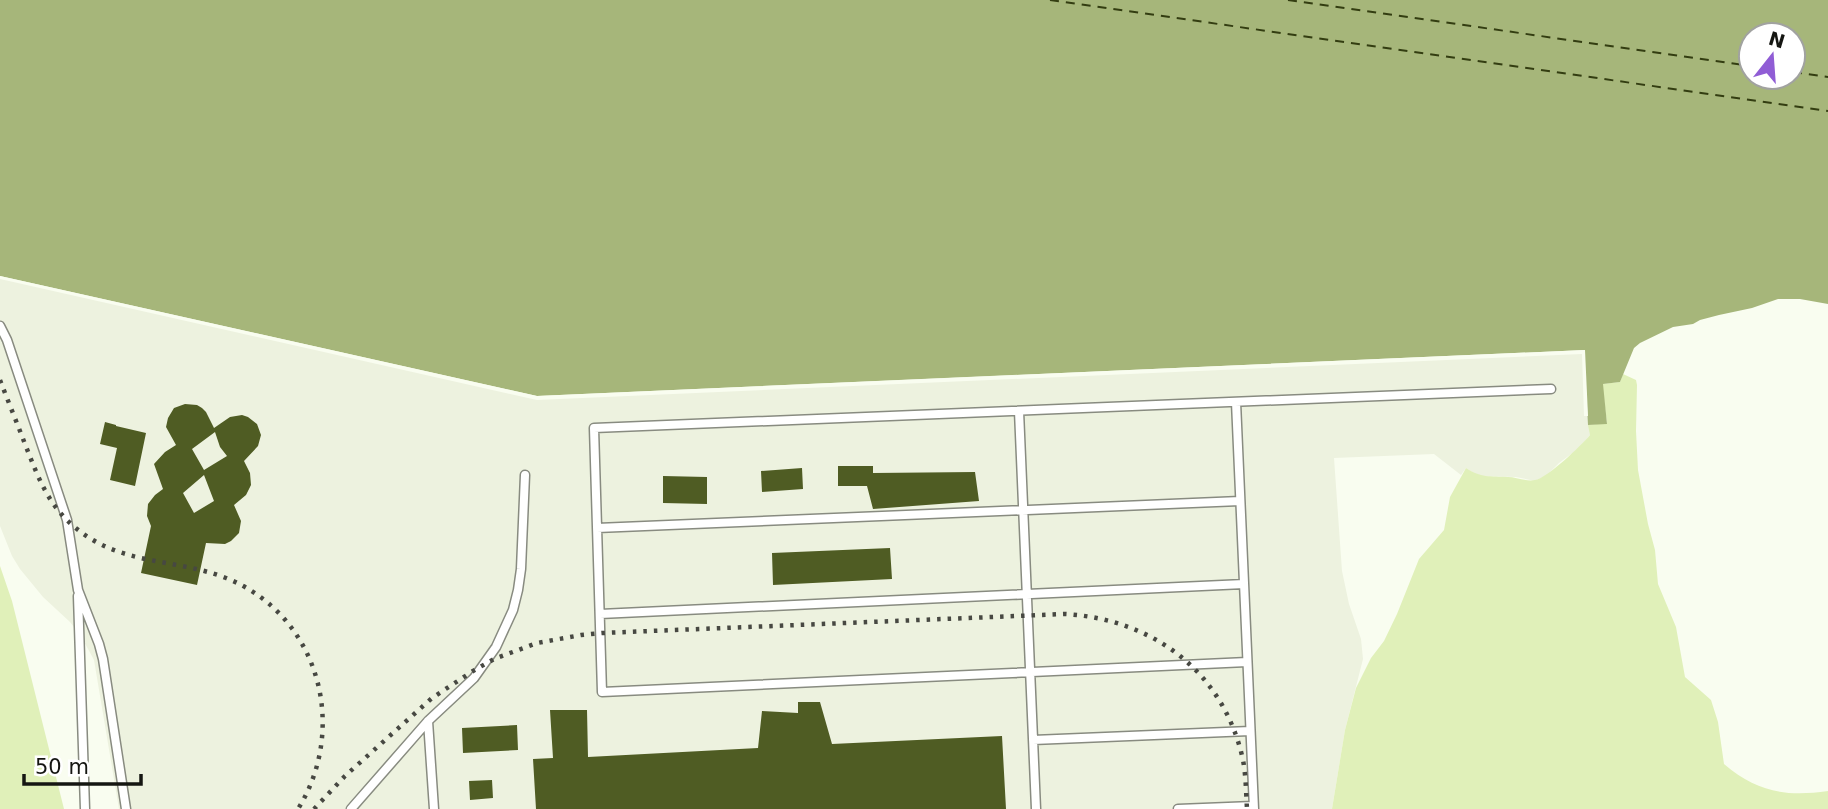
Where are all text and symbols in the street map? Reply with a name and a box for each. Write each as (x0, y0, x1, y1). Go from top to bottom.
north arrow (1737, 21, 1807, 91)
text: N (1766, 27, 1788, 53)
scale bar (24, 742, 142, 786)
text: 50 m (35, 755, 89, 779)

